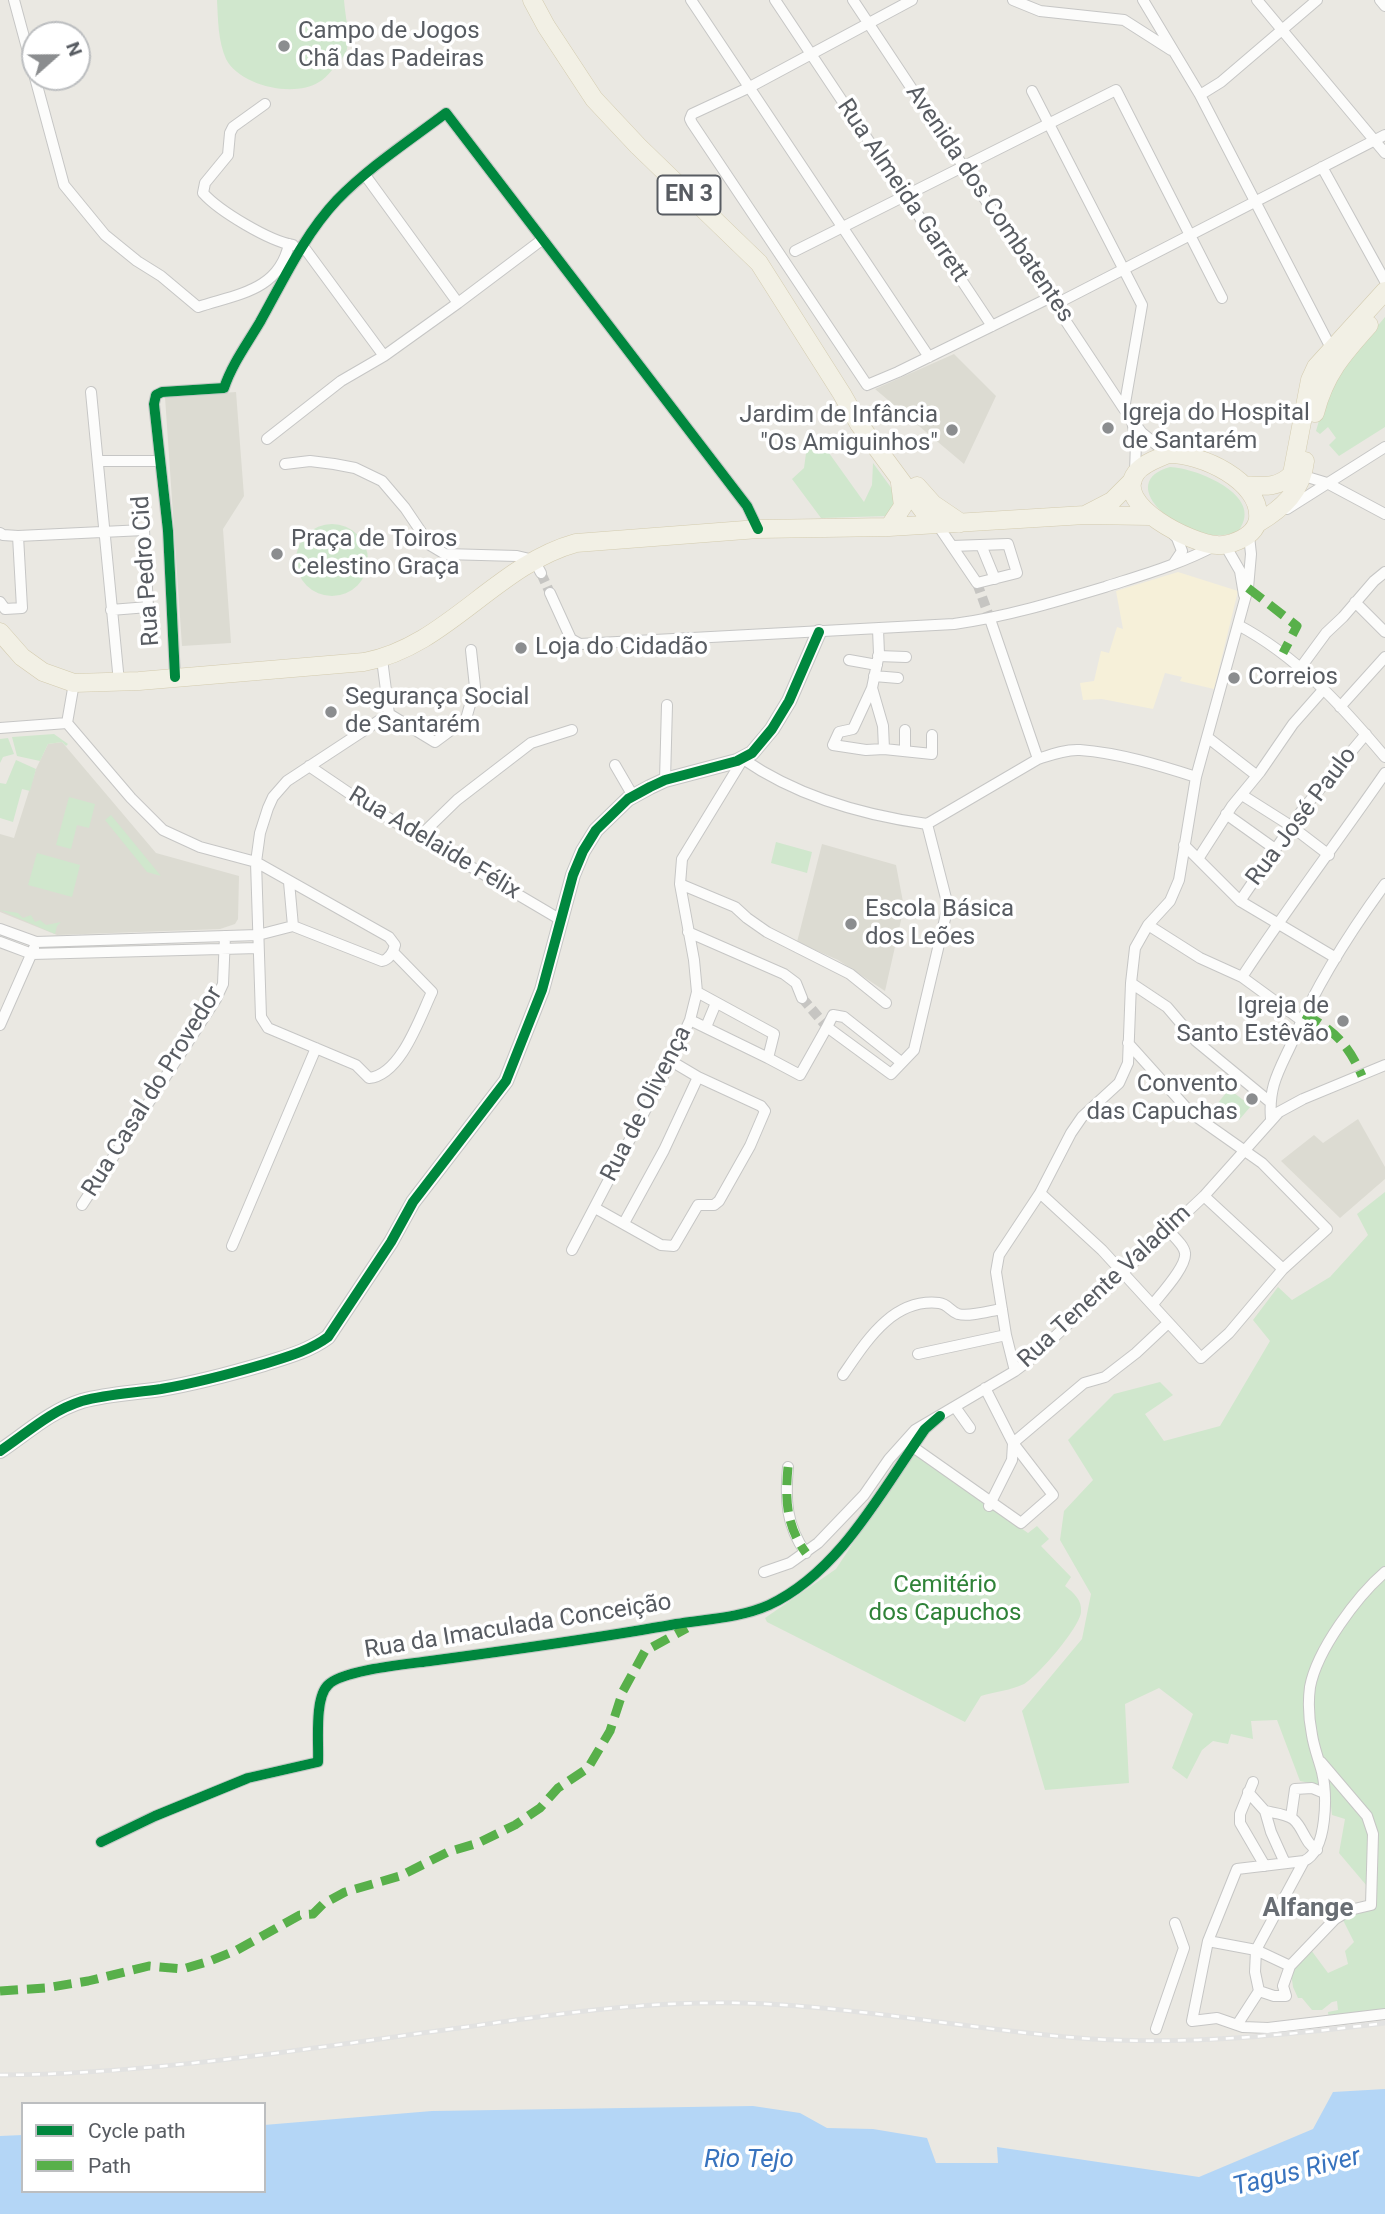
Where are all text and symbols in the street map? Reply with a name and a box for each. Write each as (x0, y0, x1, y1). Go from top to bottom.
place label: Campo de Jogos Chã das Padeiras (298, 18, 484, 74)
north arrow (21, 21, 91, 91)
marker: Campo de Jogos Chã das Padeiras (276, 38, 292, 54)
text: N (61, 39, 87, 59)
street label: Avenida dos Combatentes (899, 80, 1079, 328)
street label: Rua Almeida Garrett (830, 94, 974, 288)
road number: EN 3 (658, 176, 720, 214)
place label: Igreja do Hospital de Santarém (1122, 400, 1310, 456)
place label: Jardim de Infância "Os Amiguinhos" (739, 402, 938, 458)
marker: Igreja do Hospital de Santarém (1100, 420, 1116, 436)
marker: Jardim de Infância "Os Amiguinhos" (944, 422, 960, 438)
street label: Rua Pedro Cid (127, 495, 167, 647)
place label: Praça de Toiros Celestino Graça (291, 526, 460, 582)
marker: Praça de Toiros Celestino Graça (269, 546, 285, 562)
place label: Loja do Cidadão (535, 634, 708, 662)
marker: Loja do Cidadão (513, 640, 529, 656)
place label: Correios (1248, 664, 1338, 692)
marker: Correios (1226, 670, 1242, 686)
place label: Segurança Social de Santarém (345, 684, 529, 740)
marker: Segurança Social de Santarém (323, 704, 339, 720)
street label: Rua José Paulo (1241, 742, 1363, 892)
street label: Rua Adelaide Félix (343, 781, 525, 907)
place label: Escola Básica dos Leões (865, 896, 1014, 952)
marker: Escola Básica dos Leões (843, 916, 859, 932)
street label: Rua Casal do Provedor (77, 982, 229, 1202)
place label: Igreja de Santo Estêvão (1177, 993, 1329, 1049)
marker: Igreja de Santo Estêvão (1335, 1013, 1351, 1029)
street label: Rua de Olivença (595, 1022, 699, 1186)
place label: Convento das Capuchas (1086, 1071, 1238, 1127)
marker: Convento das Capuchas (1244, 1091, 1260, 1107)
street label: Rua Tenente Valadim (1013, 1199, 1197, 1375)
park label: Cemitério dos Capuchos (869, 1572, 1021, 1628)
street label: Rua da Imaculada Conceição (362, 1588, 674, 1666)
district label: Alfange (1262, 1893, 1354, 1925)
legend (21, 2102, 266, 2193)
text: Cycle path (88, 2119, 186, 2143)
water label: Tagus River (1230, 2142, 1364, 2204)
water label: Rio Tejo (704, 2144, 794, 2176)
text: Path (88, 2154, 131, 2178)

